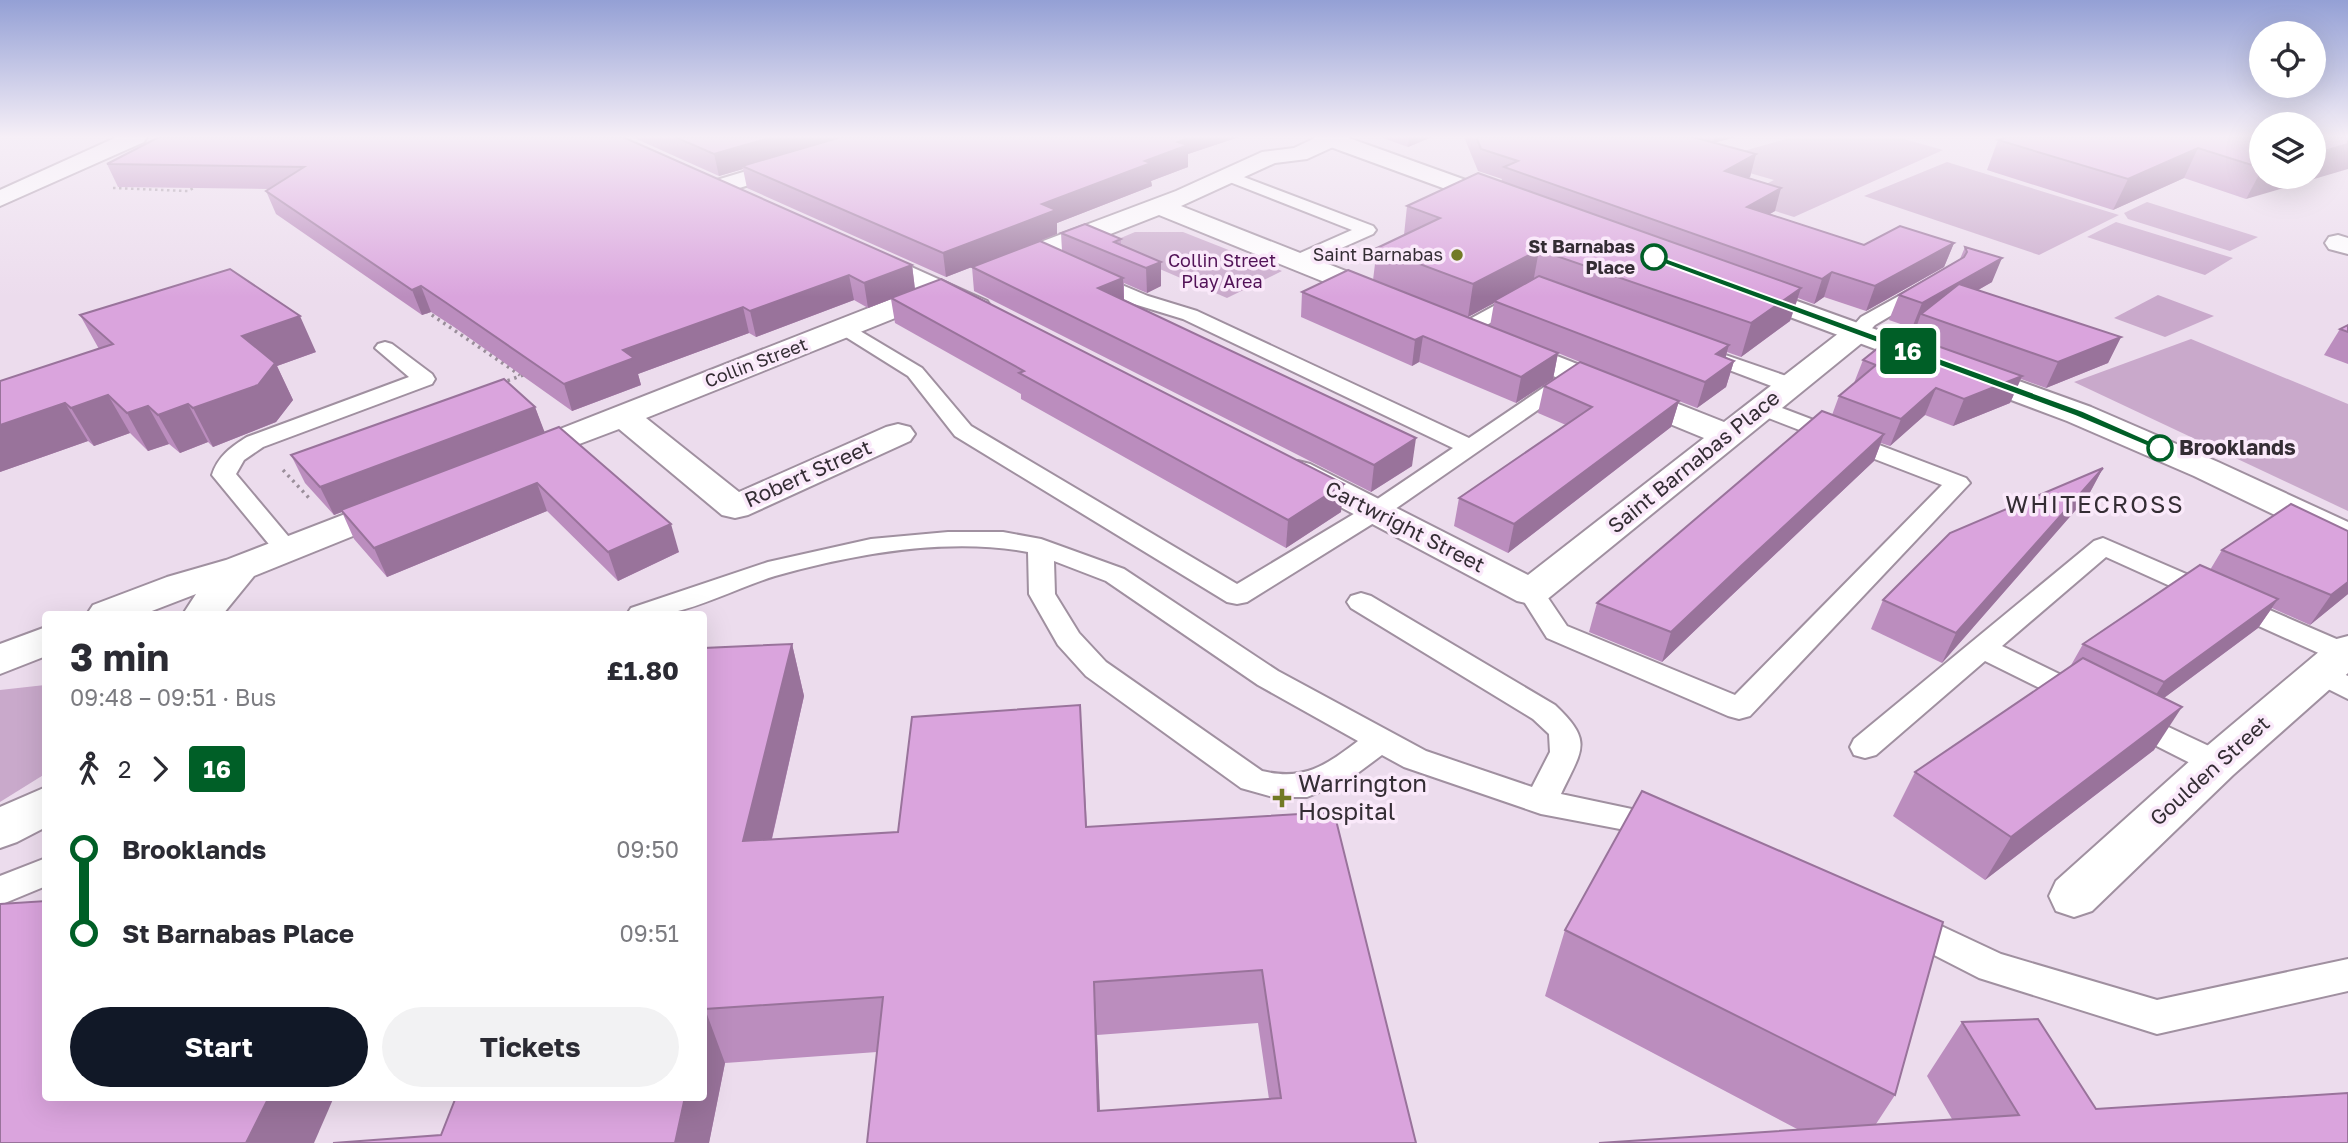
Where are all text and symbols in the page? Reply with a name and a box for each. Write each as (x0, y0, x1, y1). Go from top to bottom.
map controls (2249, 21, 2326, 189)
button: locate (2249, 21, 2326, 98)
button: layers (2249, 112, 2326, 189)
place label: St Barnabas Place (1528, 235, 1635, 278)
place label: Saint Barnabas (1313, 243, 1443, 265)
marker: St Barnabas Place (1641, 244, 1667, 270)
marker: Saint Barnabas (1449, 247, 1465, 263)
park label: Collin Street Play Area (1168, 249, 1276, 292)
line badge: 16 (1876, 328, 1940, 374)
street label: Collin Street (701, 332, 810, 392)
text: 16 (1894, 336, 1922, 365)
street label: Saint Barnabas Place (1602, 384, 1784, 538)
street label: Robert Street (740, 434, 875, 513)
place label: Brooklands (2179, 434, 2296, 460)
marker: Brooklands (2147, 435, 2173, 461)
street label: Cartwright Street (1321, 475, 1490, 578)
district label: WHITECROSS (2005, 489, 2185, 518)
text: 3 min (70, 634, 169, 679)
text: £1.80 (607, 655, 679, 686)
text: 09:48 – 09:51 · Bus (70, 683, 276, 711)
street label: Goulden Street (2144, 710, 2275, 831)
icon: walk (70, 750, 108, 788)
icon: forward (141, 750, 179, 788)
text: 16 (203, 754, 231, 783)
text: 2 (118, 755, 131, 783)
place label: Warrington Hospital (1298, 768, 1427, 825)
marker: Warrington Hospital (1272, 788, 1292, 808)
text: Brooklands (122, 834, 266, 865)
text: 09:50 (616, 835, 679, 863)
text: St Barnabas Place (122, 918, 354, 949)
text: 09:51 (619, 919, 679, 947)
button: Start (70, 1007, 368, 1087)
button: Tickets (382, 1007, 679, 1087)

